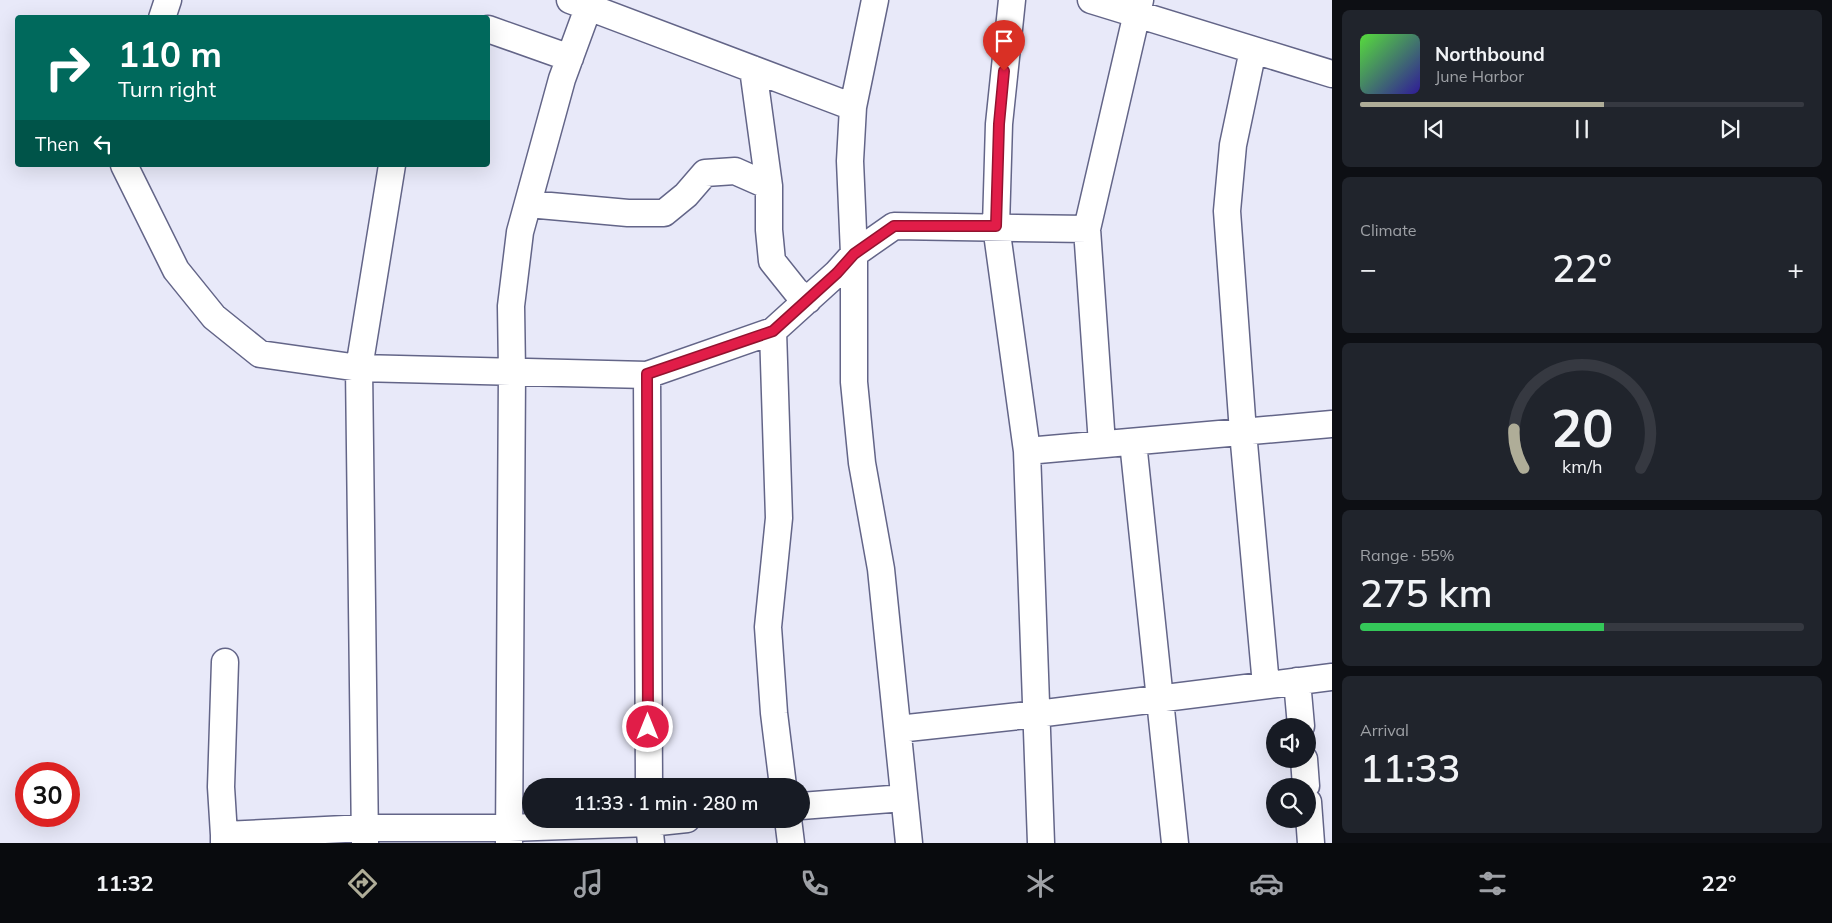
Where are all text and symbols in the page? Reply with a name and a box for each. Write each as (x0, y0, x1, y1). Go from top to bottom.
pin (983, 20, 1025, 71)
icon: arrive (990, 27, 1018, 55)
text: 110 m (118, 32, 222, 76)
icon: right (35, 35, 100, 100)
text: Northbound (1435, 42, 1545, 66)
text: June Harbor (1435, 66, 1524, 86)
text: Turn right (118, 75, 216, 103)
icon: previous (1420, 115, 1448, 143)
icon: pause (1568, 115, 1596, 143)
icon: next (1716, 115, 1744, 143)
icon: left (89, 130, 117, 158)
text: Then (35, 132, 79, 156)
text: Climate (1360, 220, 1416, 240)
text: 22° (1552, 244, 1612, 292)
text: − (1360, 251, 1377, 286)
text: + (1787, 251, 1804, 286)
text: 20 (1551, 395, 1613, 460)
text: km/h (1562, 455, 1602, 477)
text: Range · 55% (1360, 545, 1455, 565)
text: 275 km (1360, 569, 1493, 617)
position arrow (621, 700, 673, 752)
map controls (1266, 718, 1316, 828)
button: sound (1266, 718, 1316, 768)
text: Arrival (1360, 720, 1409, 740)
text: 11:33 (1360, 744, 1460, 792)
speed limit sign: 30 (15, 762, 80, 827)
button: search (1266, 778, 1316, 828)
text: 11:33 · 1 min · 280 m (573, 791, 759, 815)
icon: directions (345, 866, 380, 901)
icon: music (571, 866, 606, 901)
icon: phone (797, 866, 832, 901)
icon: climate (1023, 866, 1058, 901)
icon: car (1249, 866, 1284, 901)
icon: filters (1475, 866, 1510, 901)
text: 11:32 (96, 869, 154, 897)
text: 22° (1702, 869, 1736, 897)

